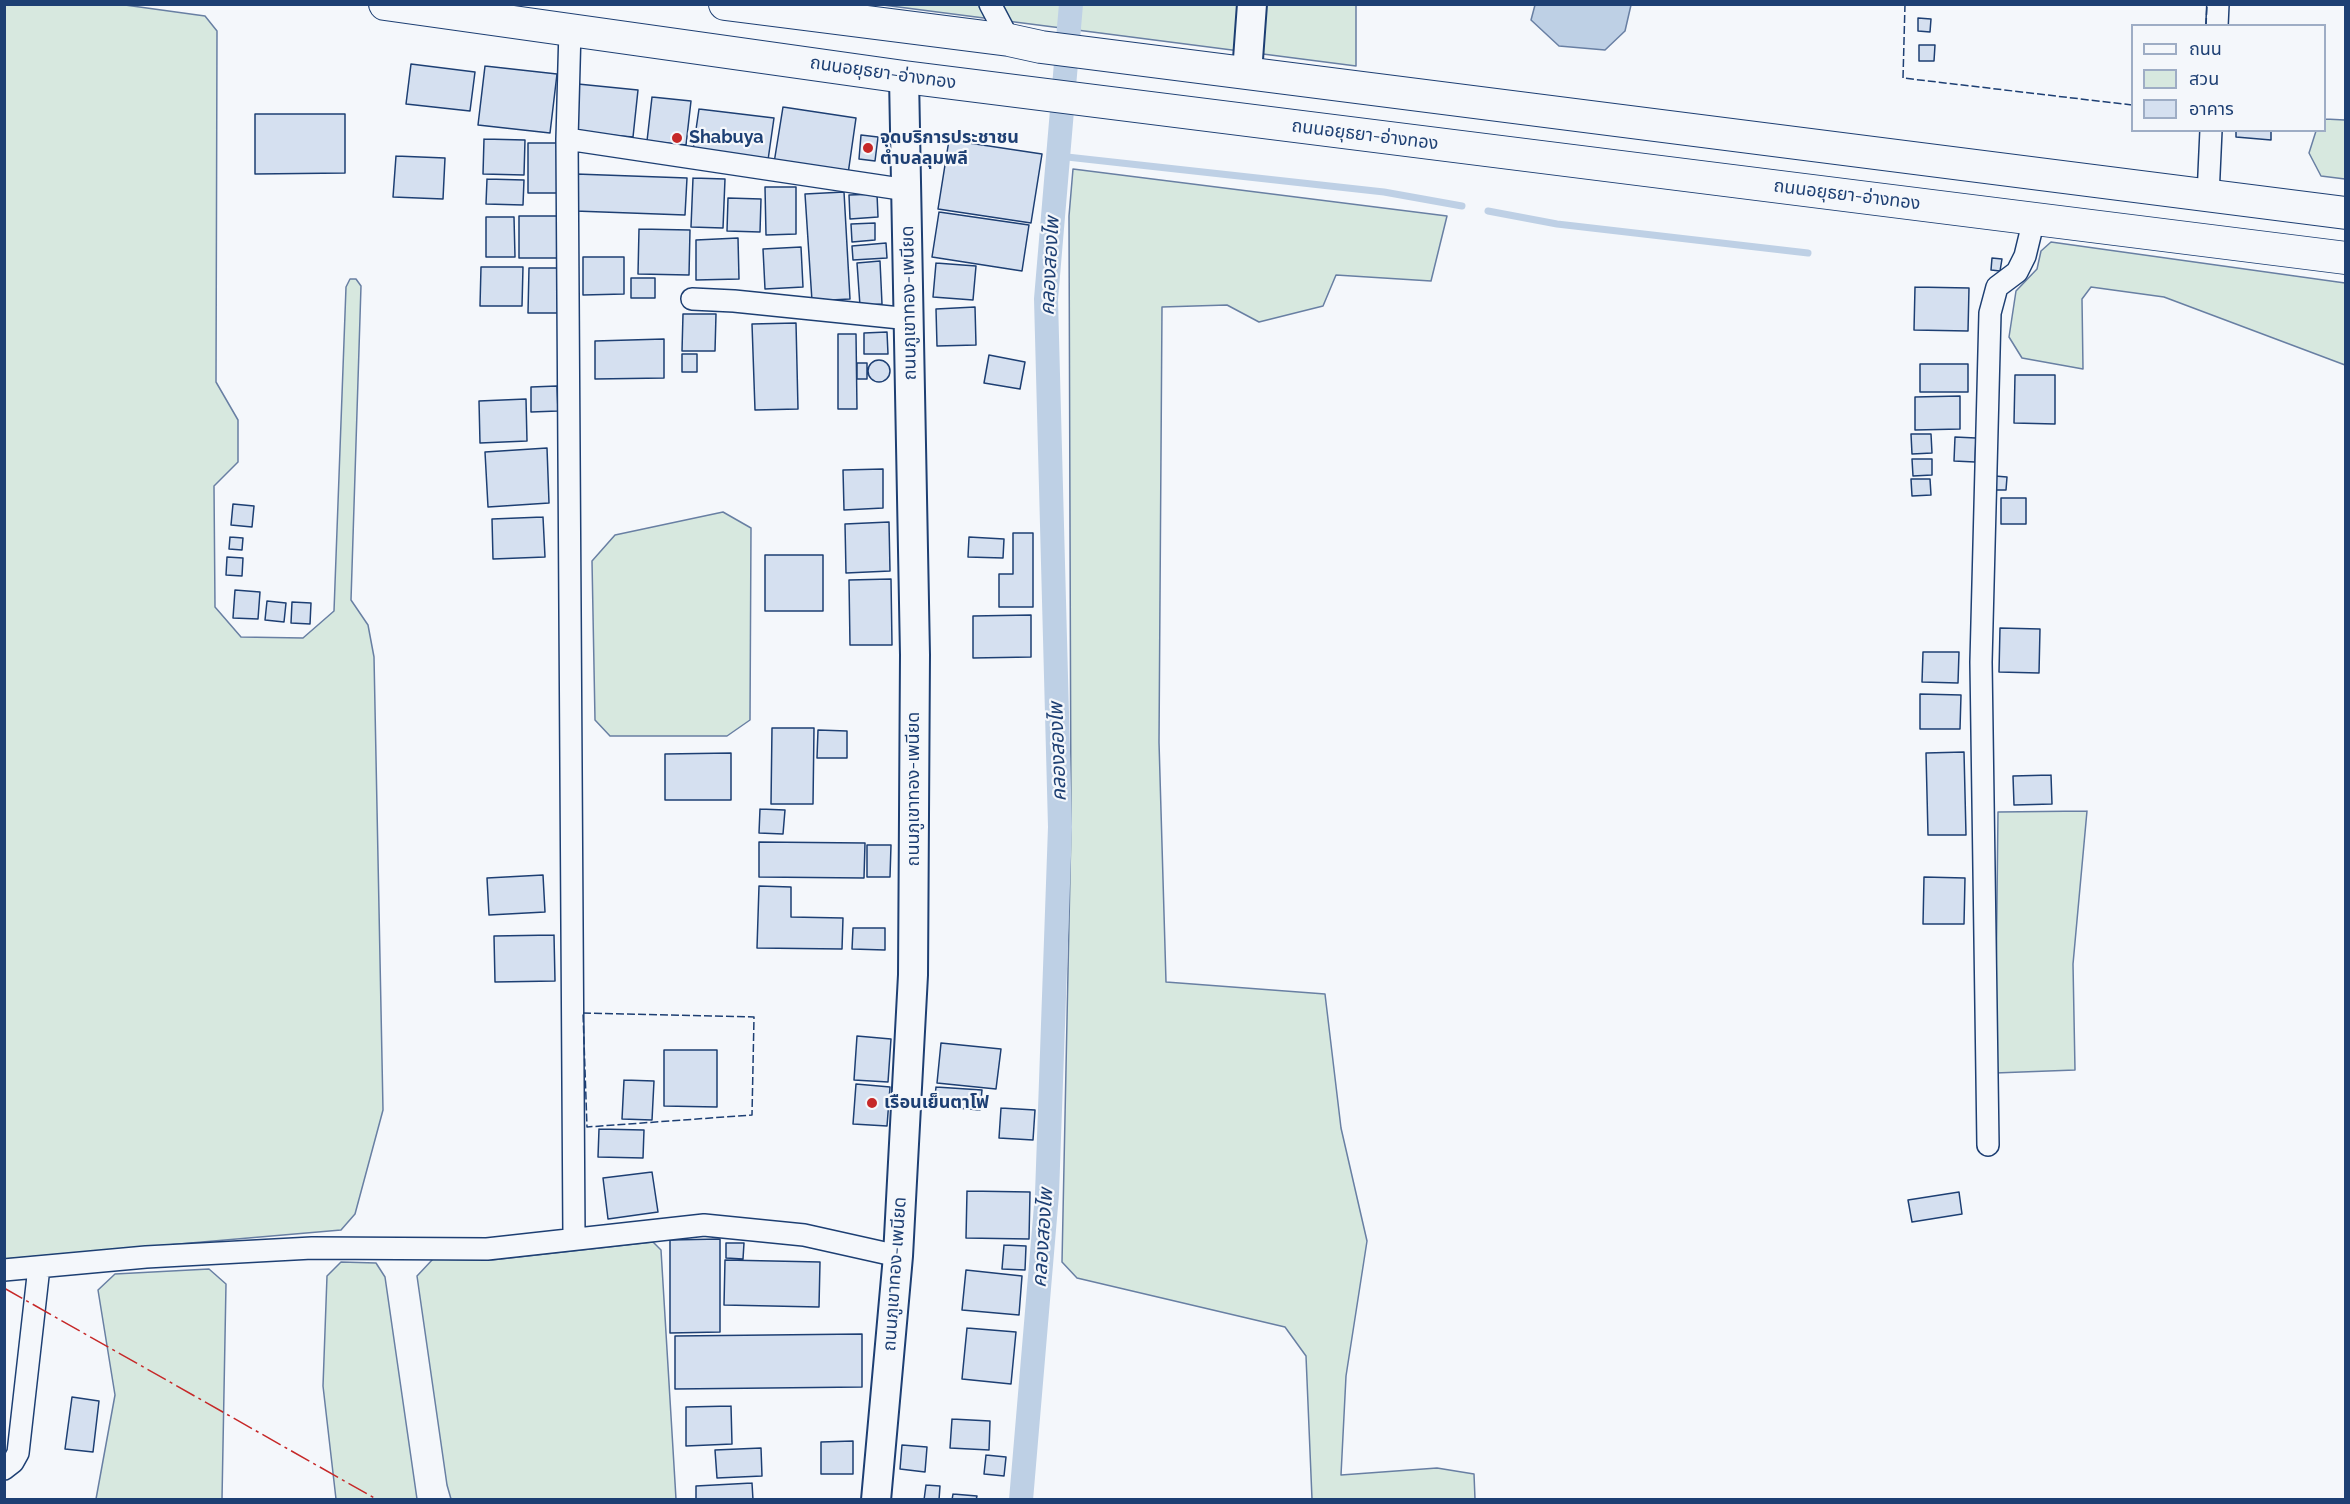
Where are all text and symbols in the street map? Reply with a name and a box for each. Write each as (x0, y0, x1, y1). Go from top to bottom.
legend (2131, 24, 2326, 132)
text: ถนน (2189, 38, 2222, 59)
street label: ถนนอยุธยา-อ่างทอง (808, 52, 958, 94)
text: สวน (2189, 68, 2219, 89)
text: อาคาร (2189, 98, 2234, 119)
street label: ถนนอยุธยา-อ่างทอง (1290, 115, 1440, 155)
place label: Shabuya (689, 127, 764, 149)
place label: จุดบริการประชาชน ตำบลลุมพลี (880, 127, 1019, 170)
marker: Shabuya (670, 131, 684, 145)
marker: จุดบริการประชาชน ตำบลลุมพลี (861, 141, 875, 155)
street label: ถนนอยุธยา-อ่างทอง (1772, 175, 1922, 215)
water label: คลองสองไพ (1035, 216, 1065, 316)
street label: ถนนภูเขาทอง-เพนียด (897, 225, 921, 381)
water label: คลองสองไพ (1044, 702, 1072, 802)
street label: ถนนภูเขาทอง-เพนียด (903, 712, 925, 866)
place label: เรือนเย็นตาโฟ (884, 1092, 989, 1114)
marker: เรือนเย็นตาโฟ (865, 1096, 879, 1110)
water label: คลองสองไพ (1028, 1188, 1058, 1288)
street label: ถนนภูเขาทอง-เพนียด (879, 1196, 911, 1352)

